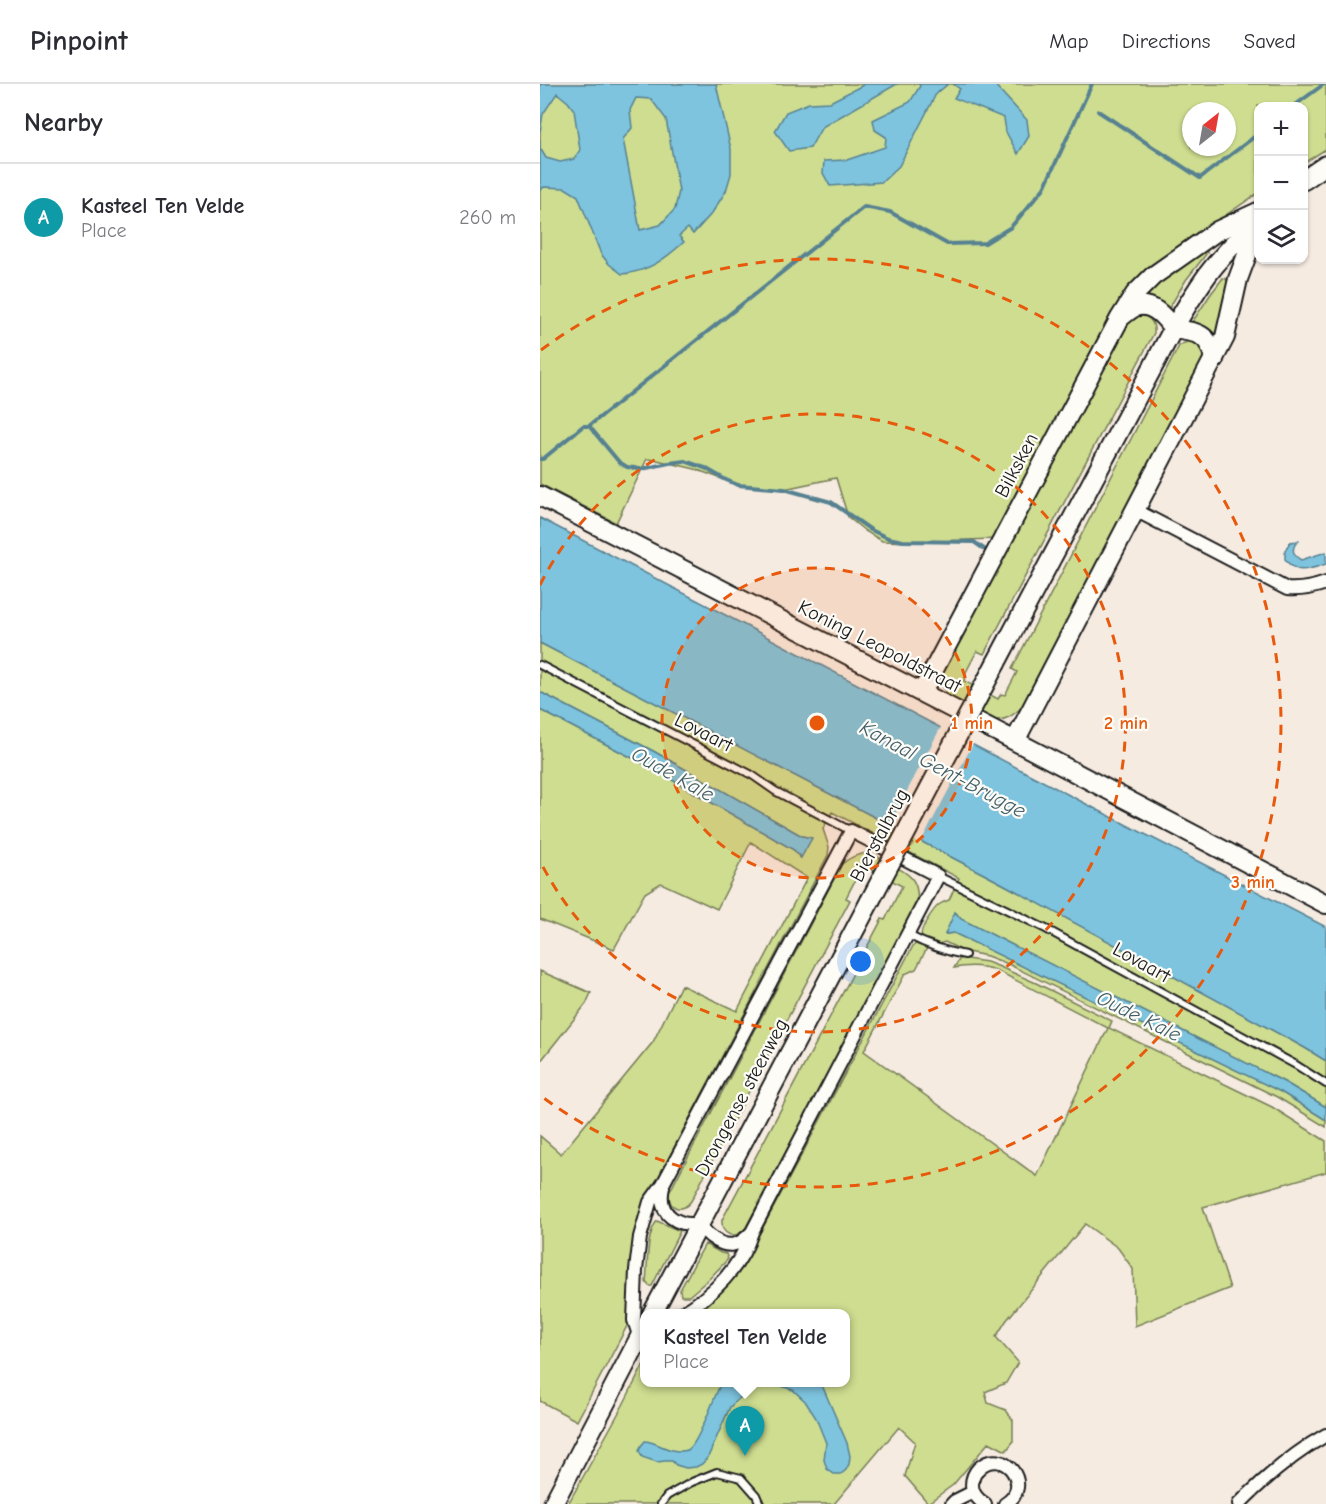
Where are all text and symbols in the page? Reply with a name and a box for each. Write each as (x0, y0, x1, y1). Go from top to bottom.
text: Pinpoint (30, 25, 128, 57)
text: Map (1049, 29, 1089, 53)
text: Directions (1122, 29, 1211, 53)
text: Saved (1244, 29, 1296, 53)
north arrow (1182, 102, 1236, 156)
map controls (1254, 102, 1308, 264)
button: + (1254, 102, 1308, 156)
text: Nearby (24, 108, 103, 138)
button: − (1254, 156, 1308, 210)
text: Kasteel Ten Velde (81, 193, 244, 219)
text: A (38, 206, 49, 229)
text: 260 m (459, 206, 516, 229)
button: layers (1254, 210, 1308, 264)
text: Place (81, 219, 127, 242)
street label: Bilksken (990, 429, 1043, 501)
street label: Koning Leopoldstraat (794, 595, 966, 698)
street label: Lovaart (671, 708, 738, 757)
centre of rings (807, 713, 827, 733)
text: 1 min (951, 713, 993, 734)
text: 2 min (1104, 713, 1148, 734)
water label: Kanaal Gent-Brugge (856, 715, 1030, 823)
water label: Oude Kale (628, 742, 719, 807)
street label: Bierstalbrug (845, 785, 914, 886)
text: 3 min (1231, 872, 1275, 893)
street label: Lovaart (1109, 937, 1176, 988)
your location (846, 947, 875, 976)
water label: Oude Kale (1093, 985, 1185, 1047)
street label: Drongense steenweg (690, 1014, 793, 1180)
popup (640, 1309, 850, 1387)
text: Kasteel Ten Velde (663, 1324, 827, 1350)
text: Place (663, 1350, 709, 1373)
pin: A (726, 1406, 764, 1456)

